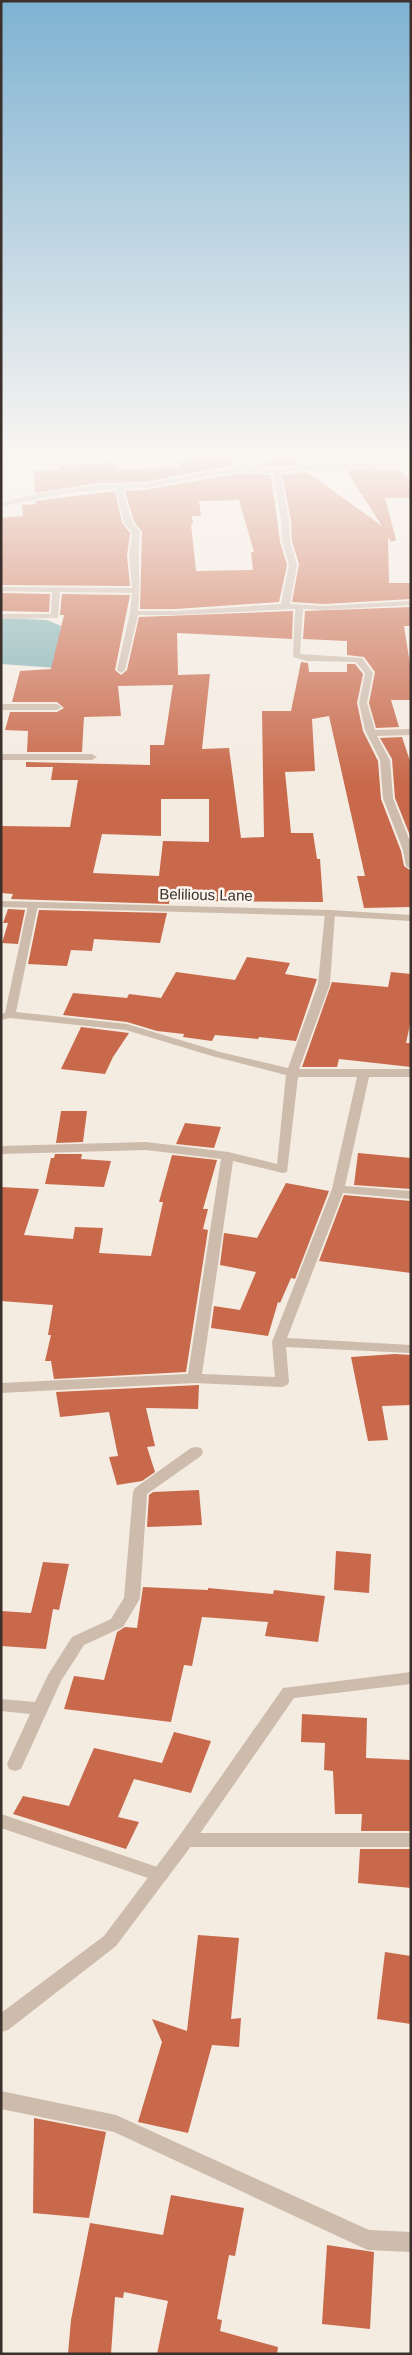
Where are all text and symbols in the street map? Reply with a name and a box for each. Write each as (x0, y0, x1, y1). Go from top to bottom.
street label: Belilious Lane (159, 885, 253, 904)

